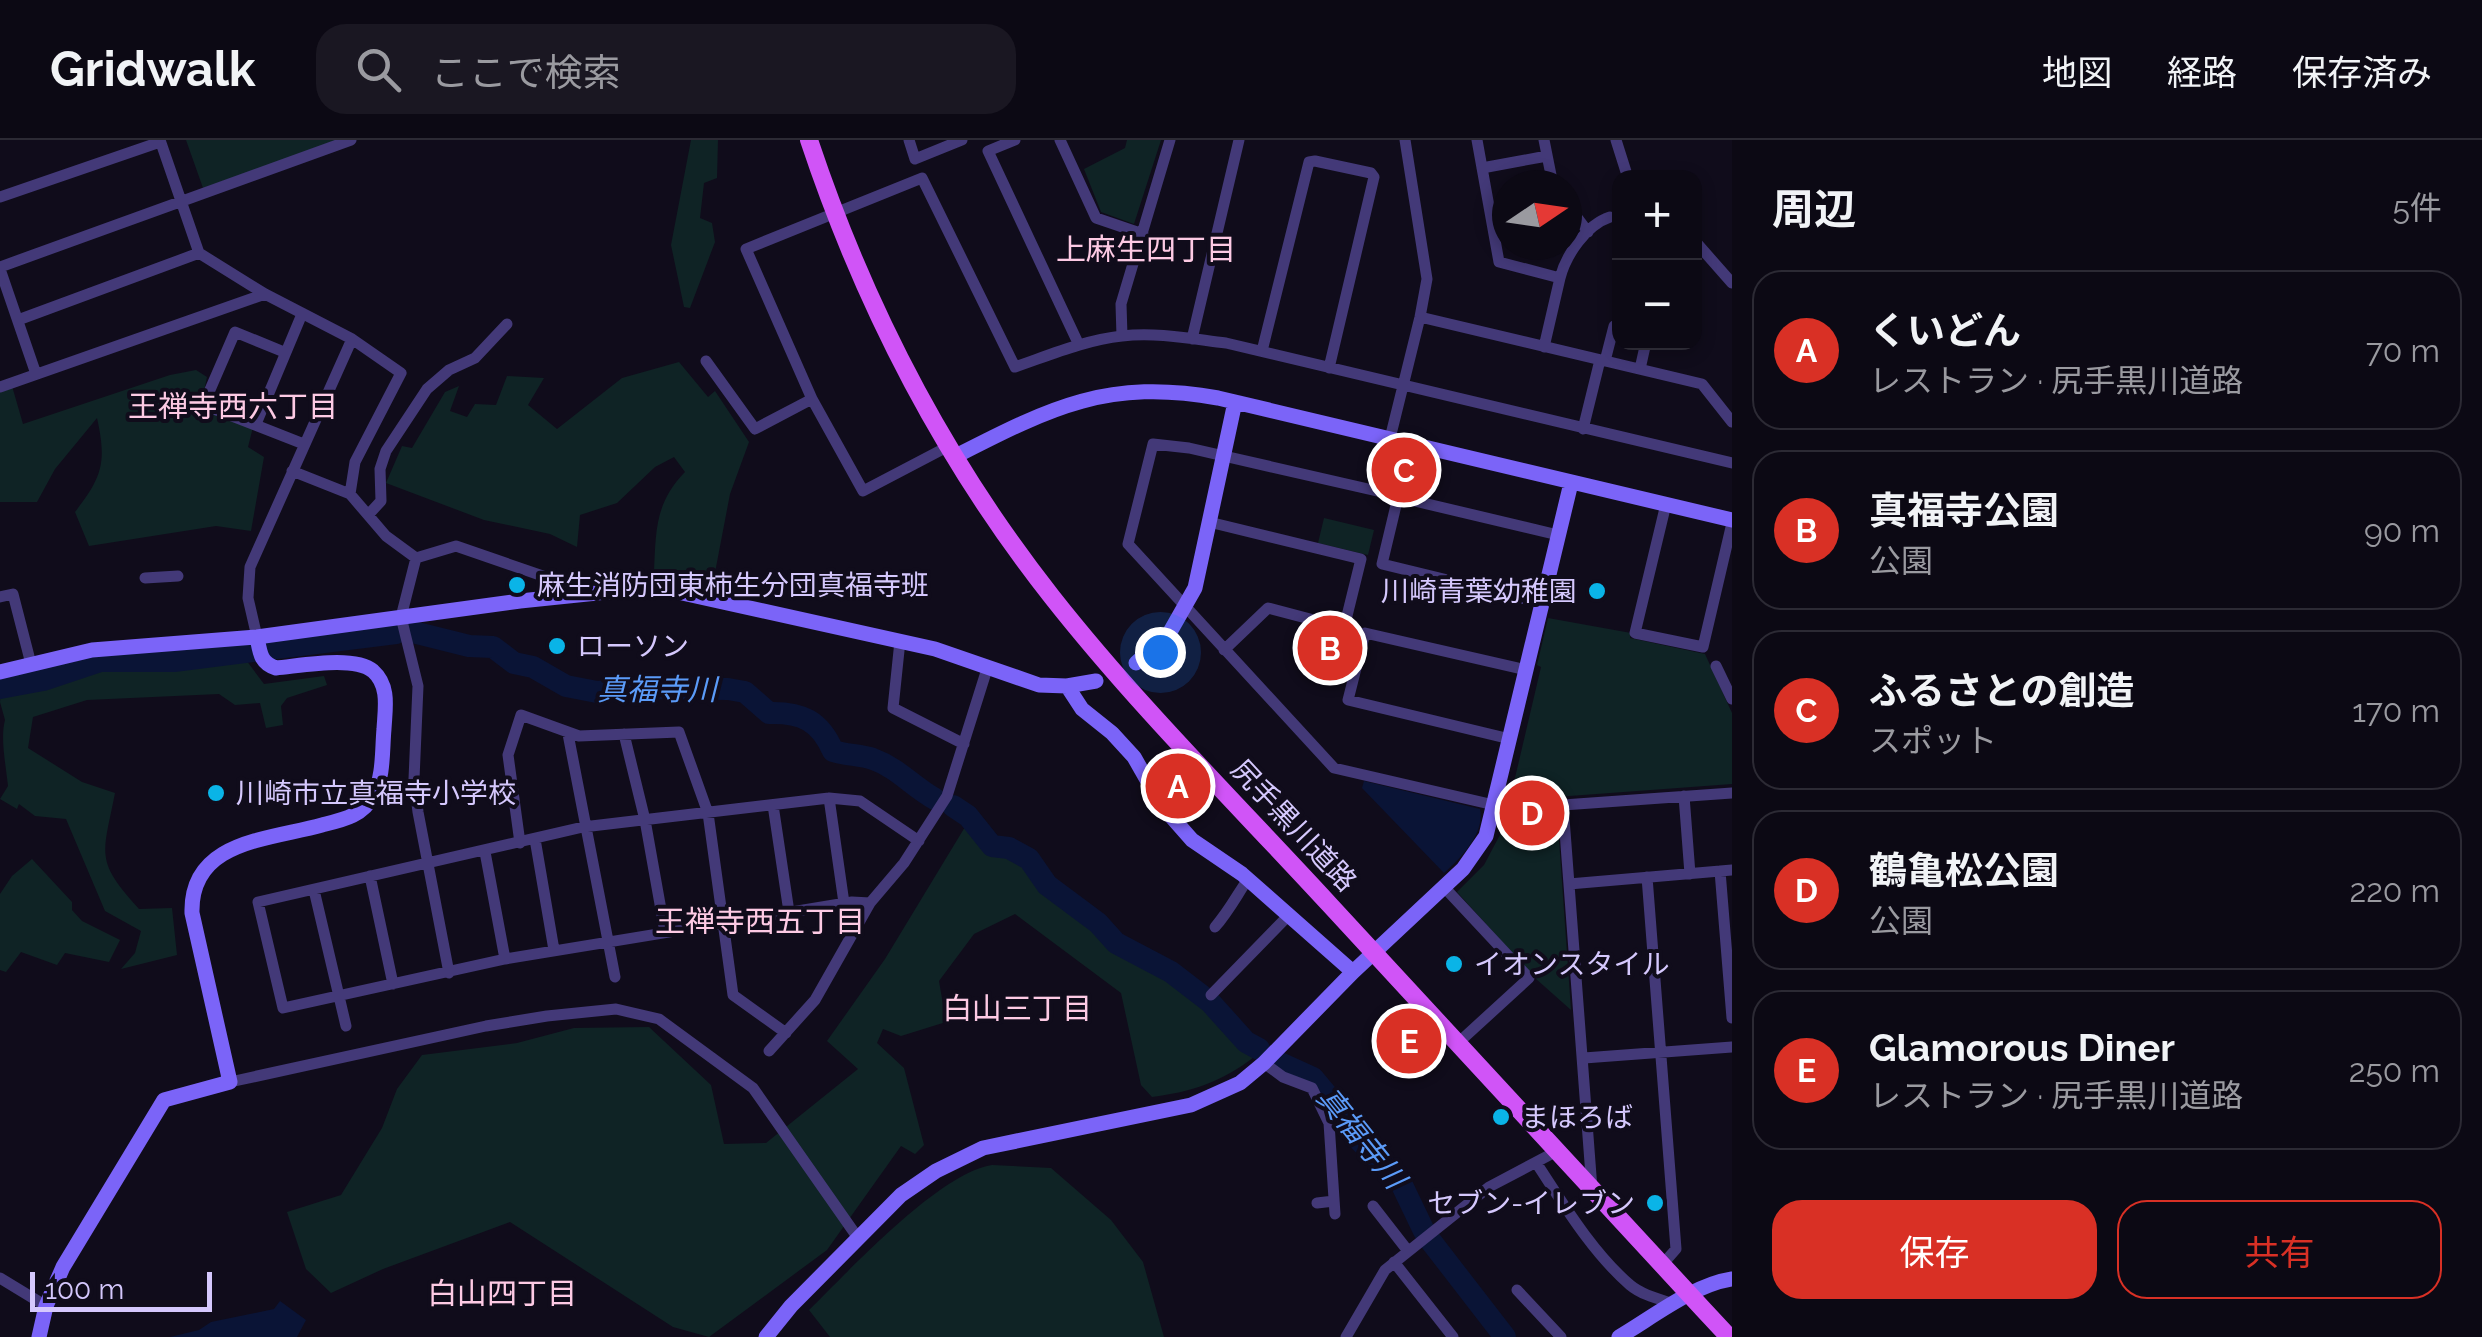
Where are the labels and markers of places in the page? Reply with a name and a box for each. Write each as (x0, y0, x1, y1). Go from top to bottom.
pin: C (1372, 432, 1436, 508)
place label: 麻生消防団東柿生分団真福寺班 (537, 569, 929, 602)
marker: 麻生消防団東柿生分団真福寺班 (506, 574, 528, 596)
place label: 川崎青葉幼稚園 (1381, 575, 1577, 608)
marker: 川崎青葉幼稚園 (1586, 580, 1608, 602)
pin: B (1298, 610, 1362, 686)
place label: ローソン (577, 630, 689, 663)
marker: ローソン (546, 635, 568, 657)
pin: A (1146, 748, 1210, 824)
pin: D (1500, 776, 1564, 850)
place label: 川崎市立真福寺小学校 (236, 777, 516, 810)
marker: 川崎市立真福寺小学校 (205, 782, 227, 804)
place label: イオンスタイル (1474, 948, 1669, 981)
marker: イオンスタイル (1443, 953, 1465, 975)
pin: E (1376, 1004, 1442, 1078)
place label: まほろば (1521, 1101, 1633, 1134)
marker: まほろば (1490, 1106, 1512, 1128)
place label: セブン-イレブン (1427, 1187, 1635, 1220)
marker: セブン-イレブン (1644, 1192, 1666, 1214)

